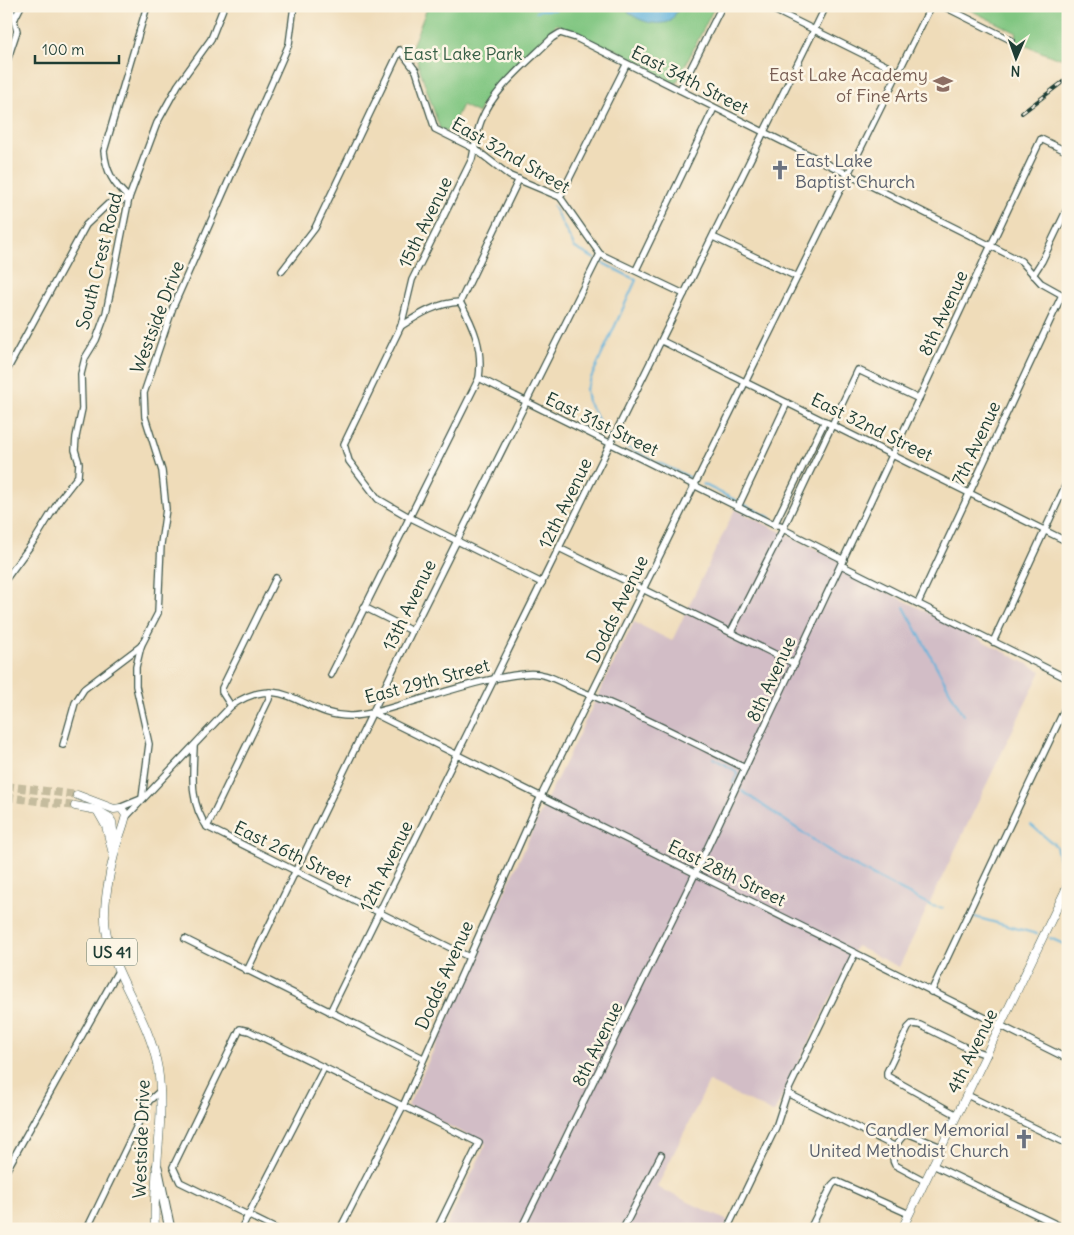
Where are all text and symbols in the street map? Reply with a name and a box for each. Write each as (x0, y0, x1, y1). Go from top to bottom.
scale bar (35, 32, 119, 64)
north arrow (992, 32, 1042, 82)
text: 100 m (42, 40, 84, 59)
street label: East 34th Street (628, 41, 752, 119)
park label: East Lake Park (403, 42, 523, 65)
text: N (1010, 62, 1021, 80)
place label: East Lake Academy of Fine Arts (769, 63, 928, 107)
school or university icon: East Lake Academy of Fine Arts (932, 73, 954, 95)
street label: East 32nd Street (448, 112, 574, 198)
place label: East Lake Baptist Church (795, 149, 915, 193)
church icon: East Lake Baptist Church (769, 159, 791, 181)
street label: 15th Avenue (393, 173, 457, 271)
street label: South Crest Road (71, 190, 127, 332)
street label: Westside Drive (125, 257, 189, 377)
street label: 8th Avenue (913, 267, 973, 359)
street label: East 31st Street (542, 387, 662, 461)
street label: East 32nd Street (807, 388, 937, 466)
street label: 7th Avenue (947, 397, 1005, 489)
street label: 12th Avenue (533, 454, 597, 552)
street label: Dodds Avenue (581, 551, 653, 667)
street label: 13th Avenue (377, 556, 441, 654)
street label: 8th Avenue (741, 633, 801, 725)
street label: East 29th Street (362, 653, 492, 709)
street label: East 26th Street (230, 816, 356, 892)
street label: 12th Avenue (354, 817, 418, 915)
street label: East 28th Street (664, 835, 790, 911)
street label: Dodds Avenue (410, 917, 478, 1033)
road number: US 41 (87, 939, 137, 966)
street label: 8th Avenue (567, 998, 627, 1090)
street label: 4th Avenue (942, 1005, 1002, 1097)
street label: Westside Drive (127, 1079, 155, 1199)
place label: Candler Memorial United Methodist Church (809, 1118, 1009, 1162)
church icon: Candler Memorial United Methodist Church (1013, 1128, 1035, 1150)

